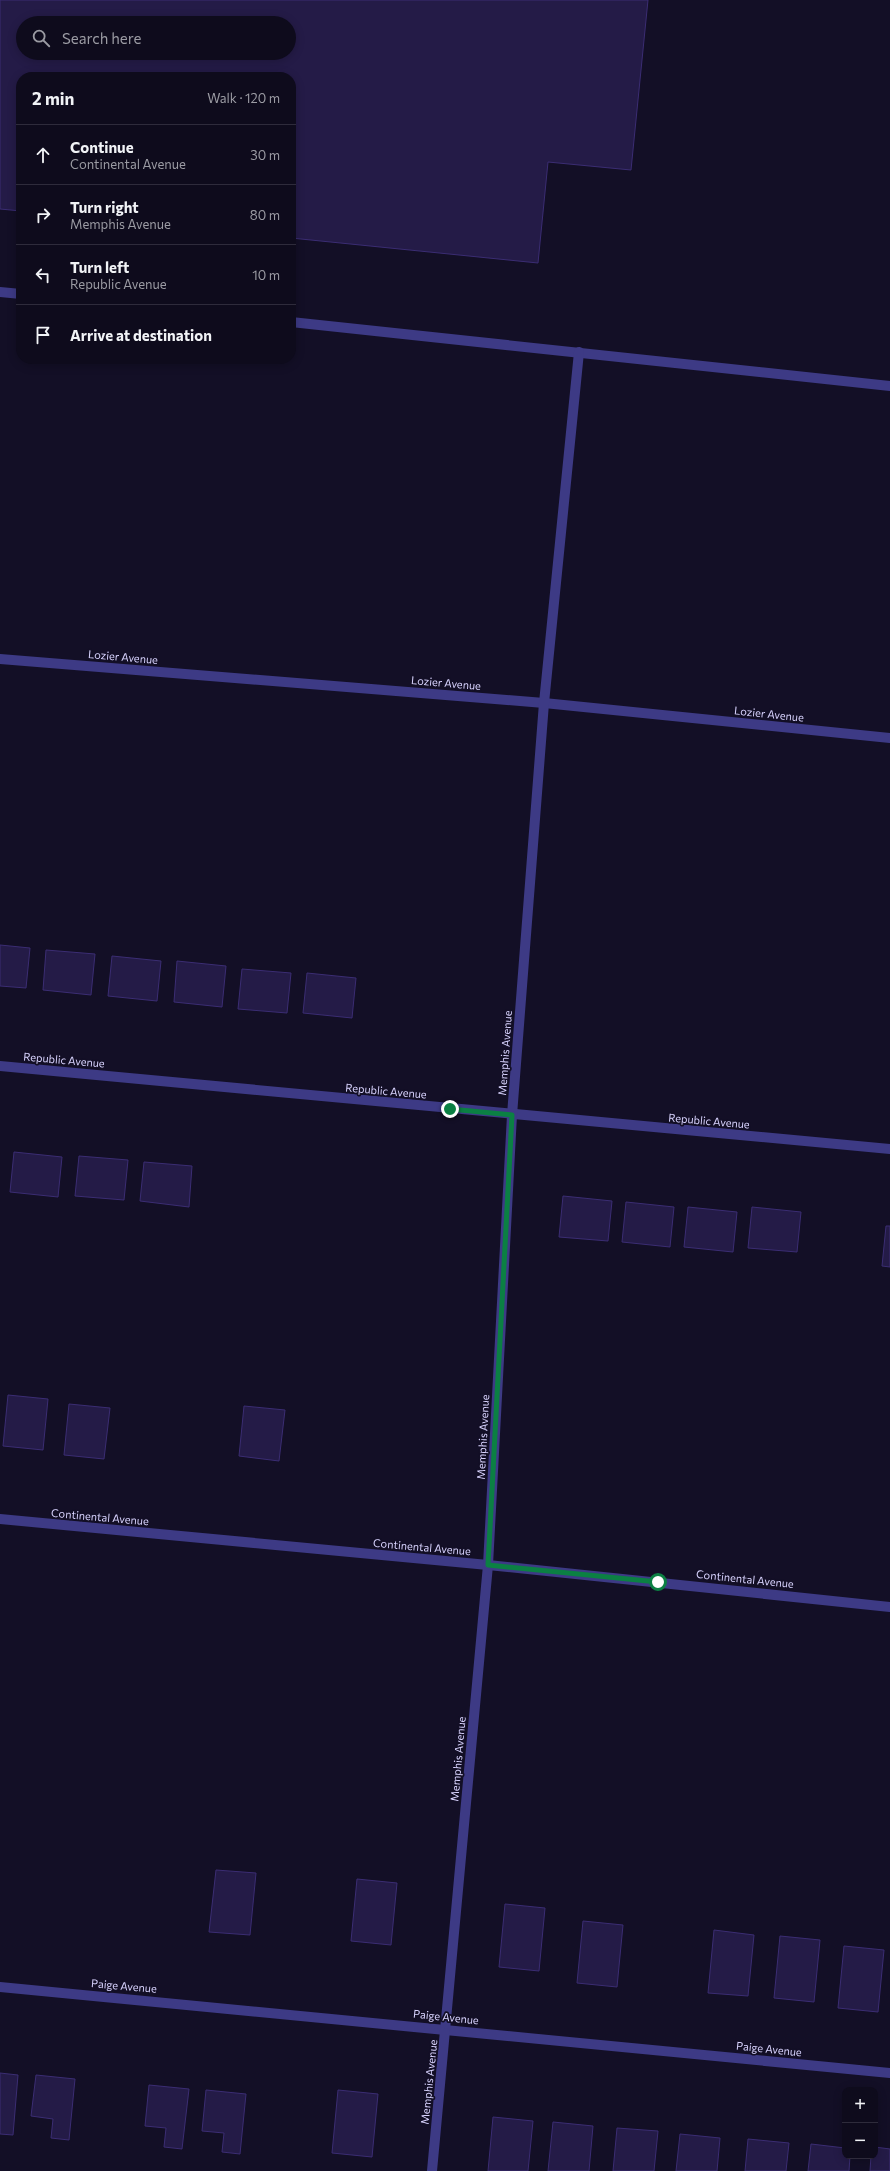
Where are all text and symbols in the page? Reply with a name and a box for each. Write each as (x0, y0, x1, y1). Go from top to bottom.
search box (16, 16, 296, 60)
icon: search (30, 27, 52, 49)
text: Search here (62, 29, 141, 47)
text: 2 min (32, 88, 74, 109)
text: Walk · 120 m (207, 90, 280, 106)
text: Continue (70, 138, 134, 156)
icon: ahead (32, 144, 54, 166)
text: 30 m (250, 147, 280, 163)
text: Continental Avenue (70, 156, 186, 172)
text: Turn right (70, 198, 139, 216)
icon: right (32, 204, 54, 226)
text: 80 m (250, 207, 280, 223)
text: Memphis Avenue (70, 216, 171, 232)
text: Turn left (70, 258, 129, 276)
icon: left (32, 264, 54, 286)
text: 10 m (252, 267, 280, 283)
text: Republic Avenue (70, 276, 167, 292)
icon: arrive (32, 324, 54, 346)
text: Arrive at destination (70, 326, 212, 344)
street label: Lozier Avenue (88, 647, 159, 666)
street label: Lozier Avenue (411, 673, 482, 692)
street label: Lozier Avenue (734, 703, 805, 724)
street label: Memphis Avenue (495, 1010, 514, 1096)
street label: Republic Avenue (23, 1049, 106, 1070)
street label: Republic Avenue (345, 1080, 428, 1101)
route end (441, 1100, 459, 1118)
street label: Republic Avenue (668, 1110, 751, 1131)
street label: Memphis Avenue (474, 1394, 491, 1480)
street label: Continental Avenue (51, 1506, 150, 1527)
street label: Continental Avenue (373, 1536, 472, 1557)
street label: Continental Avenue (696, 1567, 795, 1590)
route start (649, 1573, 667, 1591)
street label: Memphis Avenue (447, 1716, 468, 1802)
street label: Paige Avenue (91, 1976, 158, 1995)
street label: Paige Avenue (413, 2007, 480, 2026)
street label: Memphis Avenue (418, 2039, 439, 2125)
street label: Paige Avenue (736, 2039, 803, 2058)
map controls (842, 2087, 878, 2159)
button: + (842, 2087, 878, 2123)
button: − (842, 2123, 878, 2159)

